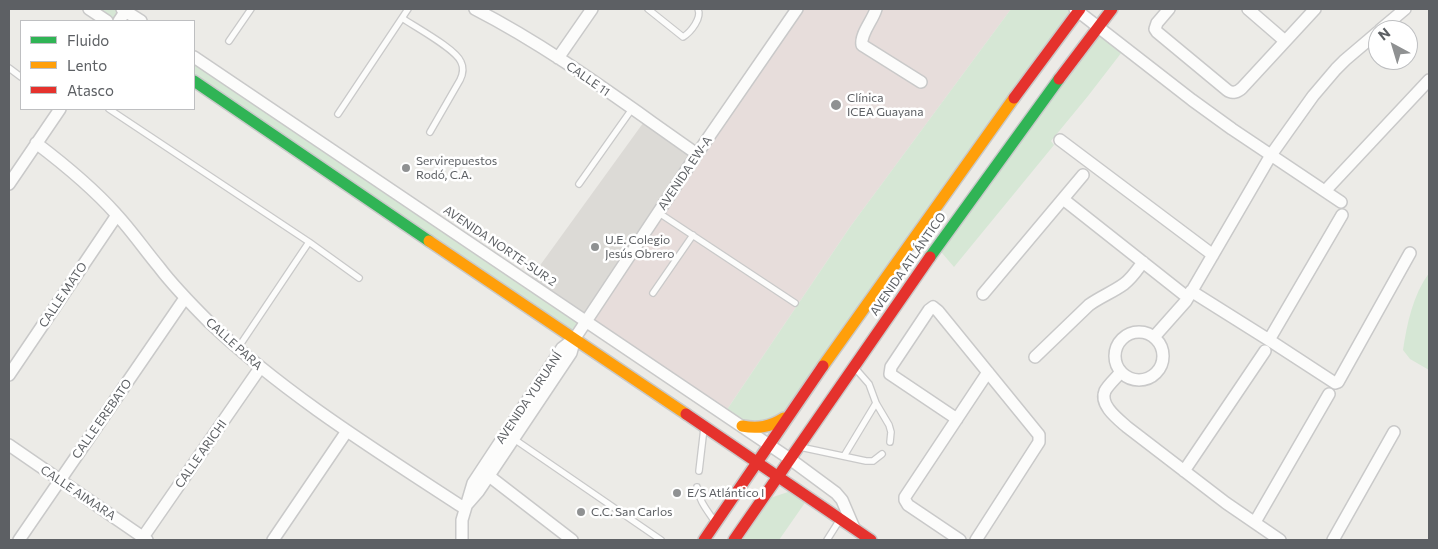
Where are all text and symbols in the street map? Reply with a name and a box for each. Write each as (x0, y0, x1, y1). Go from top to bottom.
legend (20, 20, 195, 110)
north arrow (1368, 20, 1418, 70)
text: N (1374, 24, 1393, 44)
text: Fluido (67, 31, 109, 49)
text: Lento (67, 56, 107, 74)
street label: CALLE 11 (563, 59, 613, 99)
text: Atasco (67, 81, 114, 99)
place label: Clínica ICEA Guayana (847, 91, 923, 119)
marker: Clínica ICEA Guayana (829, 98, 843, 112)
street label: AVENIDA EW-A (655, 133, 715, 213)
place label: Servirepuestos Rodó, C.A. (416, 154, 497, 182)
marker: Servirepuestos Rodó, C.A. (400, 162, 412, 174)
street label: AVENIDA NORTE-SUR 2 (441, 203, 559, 289)
street label: AVENIDA ATLÁNTICO (867, 210, 949, 318)
place label: U.E. Colegio Jesús Obrero (605, 233, 674, 261)
marker: U.E. Colegio Jesús Obrero (589, 241, 601, 253)
street label: CALLE MATO (36, 260, 90, 330)
street label: CALLE PARA (203, 315, 265, 373)
street label: AVENIDA YURUANÍ (493, 349, 565, 447)
street label: CALLE EREBATO (69, 376, 135, 462)
street label: CALLE ARICHI (172, 417, 230, 491)
street label: CALLE AIMARA (38, 463, 118, 523)
place label: E/S Atlántico I (687, 486, 764, 500)
marker: E/S Atlántico I (671, 487, 683, 499)
place label: C.C. San Carlos (591, 505, 672, 519)
marker: C.C. San Carlos (575, 506, 587, 518)

